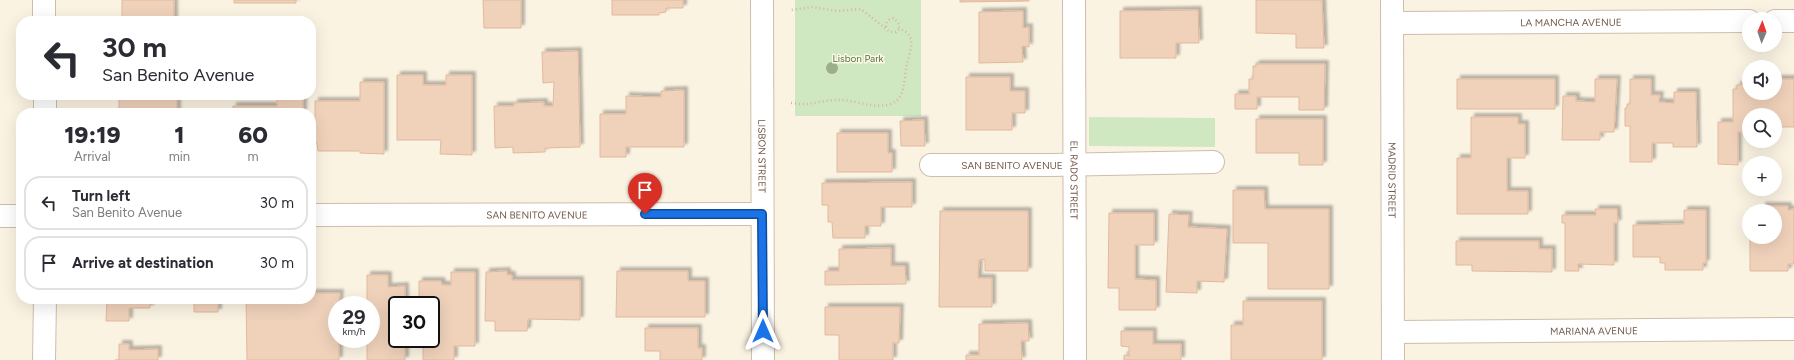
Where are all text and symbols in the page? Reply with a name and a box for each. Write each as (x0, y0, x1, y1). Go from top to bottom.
north arrow (1742, 12, 1782, 52)
map controls (1742, 12, 1782, 244)
street label: LA MANCHA AVENUE (1520, 16, 1622, 29)
text: 30 m (102, 30, 167, 64)
icon: left (36, 32, 88, 84)
park label: Lisbon Park (833, 52, 884, 65)
button: sound (1742, 60, 1782, 100)
text: San Benito Avenue (102, 64, 254, 86)
button: search (1742, 108, 1782, 148)
street label: LISBON STREET (755, 119, 769, 193)
text: 19:19 (64, 120, 121, 149)
text: 1 (174, 120, 184, 149)
text: 60 (238, 120, 268, 149)
street label: EL RADO STREET (1067, 140, 1081, 220)
street label: MADRID STREET (1385, 142, 1399, 218)
text: Arrival (74, 149, 111, 164)
text: min (169, 149, 190, 164)
text: m (247, 149, 259, 164)
button: + (1742, 156, 1782, 196)
street label: SAN BENITO AVENUE (961, 159, 1063, 172)
pin (628, 173, 662, 214)
icon: arrive (634, 179, 656, 201)
text: Turn left (72, 187, 130, 205)
icon: left (38, 192, 60, 214)
text: 30 m (260, 194, 294, 212)
button: − (1742, 204, 1782, 244)
text: San Benito Avenue (72, 205, 182, 220)
street label: SAN BENITO AVENUE (486, 208, 588, 222)
icon: arrive (38, 252, 60, 274)
text: Arrive at destination (72, 254, 213, 272)
text: 30 m (260, 254, 294, 272)
speed limit sign: 30 (388, 296, 440, 348)
text: 29 (342, 305, 366, 329)
position arrow (742, 310, 784, 352)
street label: MARIANA AVENUE (1550, 324, 1638, 338)
text: km/h (343, 325, 365, 338)

